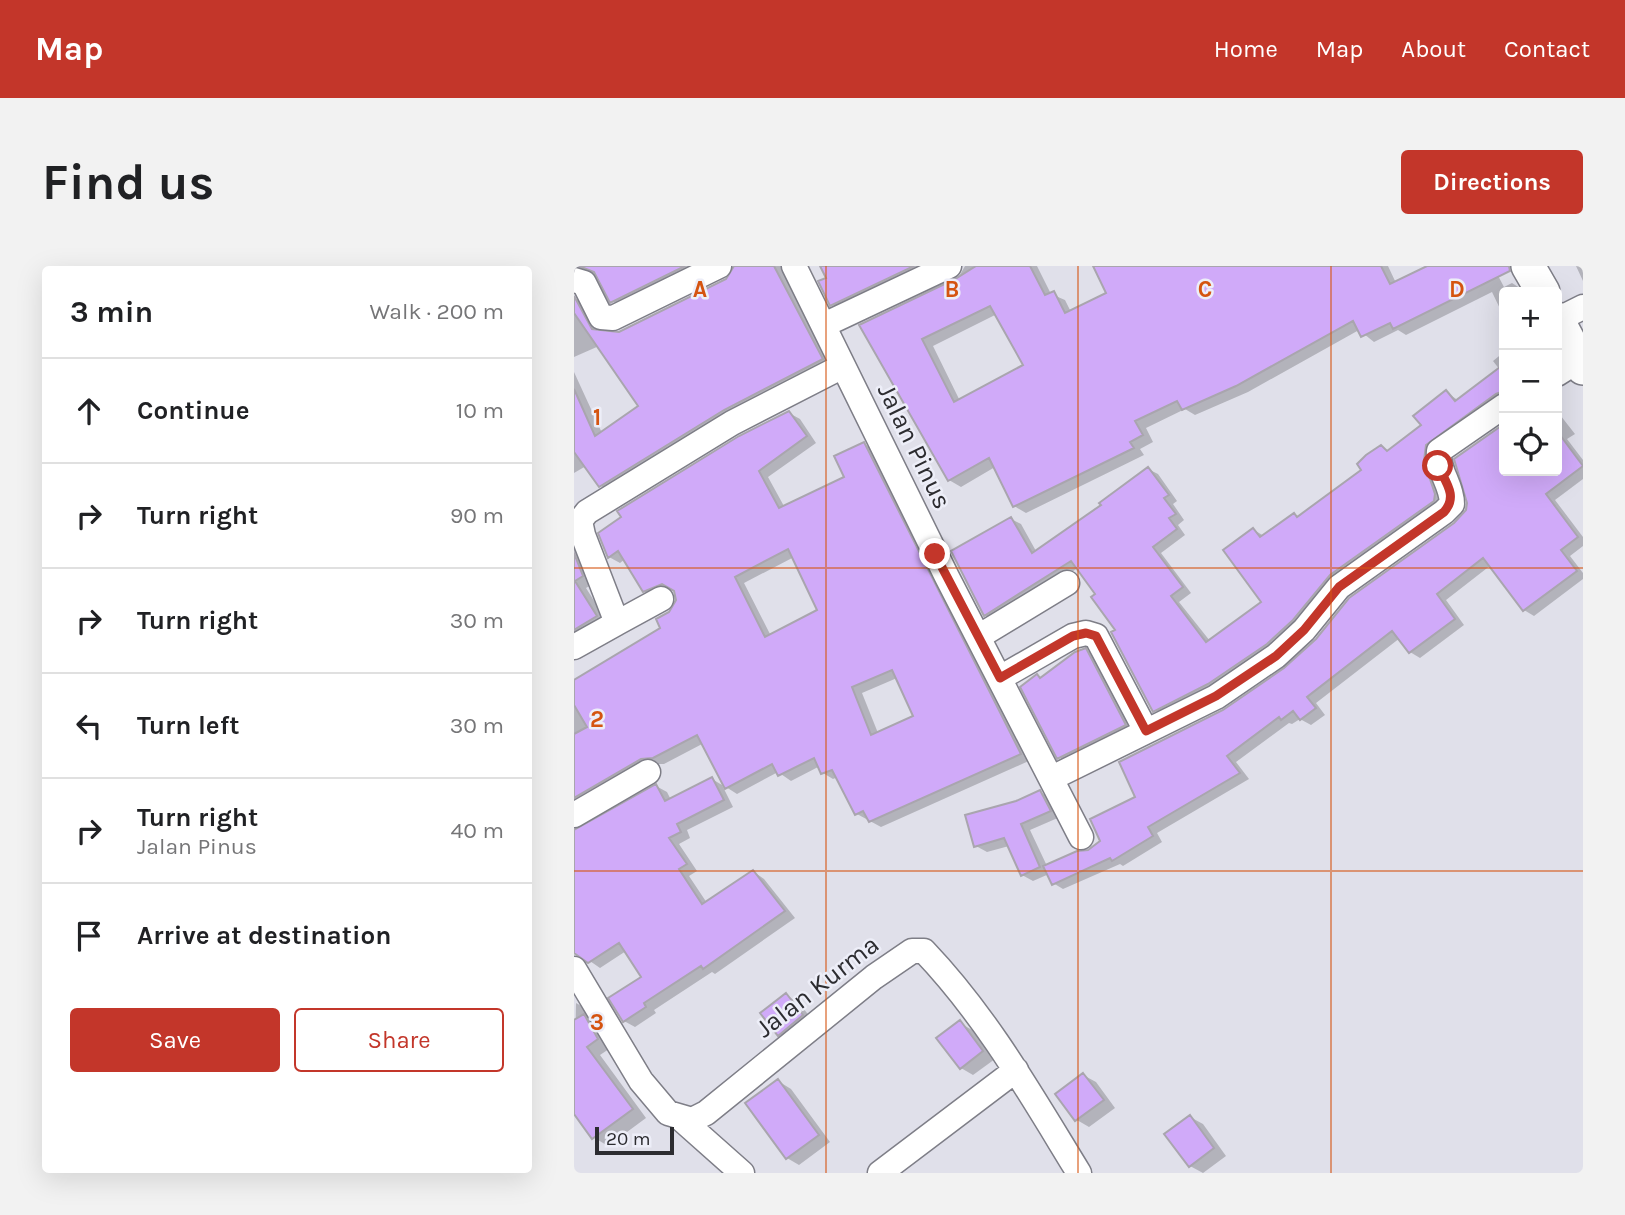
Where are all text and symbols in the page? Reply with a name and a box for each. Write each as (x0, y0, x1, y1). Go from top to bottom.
text: Map (35, 30, 103, 68)
text: Home (1214, 35, 1278, 63)
text: Map (1316, 35, 1363, 63)
text: About (1401, 35, 1466, 63)
text: Contact (1504, 35, 1590, 63)
button: Directions (1401, 150, 1583, 214)
text: Find us (42, 154, 214, 211)
text: A (693, 276, 707, 303)
text: B (945, 276, 959, 303)
text: C (1198, 276, 1212, 303)
text: D (1449, 276, 1465, 303)
map controls (1499, 287, 1562, 476)
button: + (1499, 287, 1562, 350)
text: 3 min (70, 294, 153, 330)
text: Walk · 200 m (369, 298, 504, 325)
button: − (1499, 350, 1562, 413)
street label: Jalan Pinus (871, 379, 958, 514)
icon: ahead (70, 392, 108, 430)
text: Continue (137, 395, 249, 426)
text: 10 m (456, 397, 504, 424)
text: 1 (593, 404, 601, 431)
button: locate (1499, 413, 1562, 476)
route start (1422, 450, 1453, 481)
icon: right (70, 497, 108, 535)
text: Turn right (137, 500, 258, 531)
text: 90 m (450, 502, 504, 529)
route end (919, 538, 950, 569)
icon: right (70, 602, 108, 640)
text: Turn right (137, 605, 258, 636)
text: 30 m (450, 607, 504, 634)
text: 2 (590, 706, 604, 733)
icon: left (70, 707, 108, 745)
text: Turn left (137, 710, 239, 741)
text: 30 m (450, 712, 504, 739)
text: Turn right (137, 802, 258, 833)
icon: right (70, 812, 108, 850)
text: 40 m (451, 817, 504, 844)
text: Jalan Pinus (137, 833, 257, 860)
icon: arrive (70, 917, 108, 955)
text: Arrive at destination (137, 920, 391, 951)
street label: Jalan Kurma (750, 929, 885, 1044)
button: Save (70, 1008, 280, 1072)
button: Share (294, 1008, 504, 1072)
text: 3 (590, 1009, 604, 1036)
scale bar (595, 1124, 674, 1156)
text: 20 m (606, 1128, 651, 1150)

